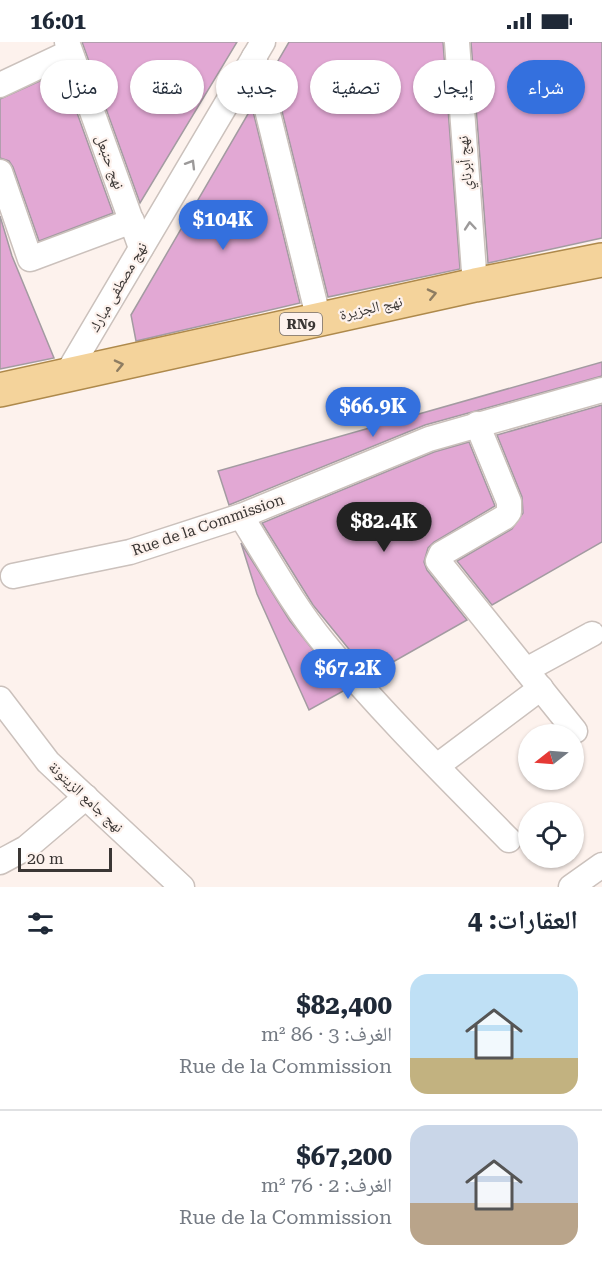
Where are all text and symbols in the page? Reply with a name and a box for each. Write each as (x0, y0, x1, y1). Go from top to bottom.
text: 16:01 (30, 9, 86, 34)
chip: منزل (40, 60, 118, 114)
chip: شقة (130, 60, 204, 114)
chip: جديد (216, 60, 298, 114)
chip: تصفية (310, 60, 401, 114)
chip: إيجار (413, 60, 495, 114)
chip: شراء (507, 60, 585, 114)
street label: نهج حنبعل (91, 132, 128, 192)
street label: نهج أبرناي (454, 135, 479, 191)
one-way arrow (184, 160, 195, 170)
pin: $104K (181, 200, 265, 251)
text: $104K (193, 207, 253, 231)
one-way arrow (464, 222, 477, 231)
street label: نهج مصطفى مبارك (85, 239, 152, 336)
one-way arrow (427, 289, 437, 302)
street label: نهج الجزيرة (338, 292, 404, 325)
road number: RN9 (280, 313, 322, 335)
one-way arrow (114, 360, 124, 373)
pin: $66.9K (324, 387, 422, 438)
text: $66.9K (340, 394, 406, 418)
street label: Rue de la Commission (130, 490, 287, 560)
pin: $82.4K (335, 502, 433, 553)
text: $82.4K (351, 509, 417, 533)
pin: $67.2K (299, 649, 397, 700)
text: $67.2K (315, 656, 381, 680)
north arrow (518, 724, 584, 790)
map controls (518, 724, 584, 868)
street label: نهج جامع الزيتونة (44, 758, 127, 837)
button: locate (518, 802, 584, 868)
scale bar (18, 845, 112, 872)
text: 20 m (27, 849, 64, 868)
text: العقارات: 4 (468, 905, 578, 935)
icon: filters (24, 907, 57, 940)
text: $82,400 (296, 990, 392, 1020)
icon: home (458, 998, 530, 1070)
text: الغرف: 3 · 86 m² (261, 1022, 392, 1046)
text: Rue de la Commission (179, 1054, 392, 1078)
text: $67,200 (296, 1141, 392, 1171)
icon: home (458, 1149, 530, 1221)
text: الغرف: 2 · 76 m² (261, 1173, 392, 1197)
text: Rue de la Commission (179, 1205, 392, 1229)

